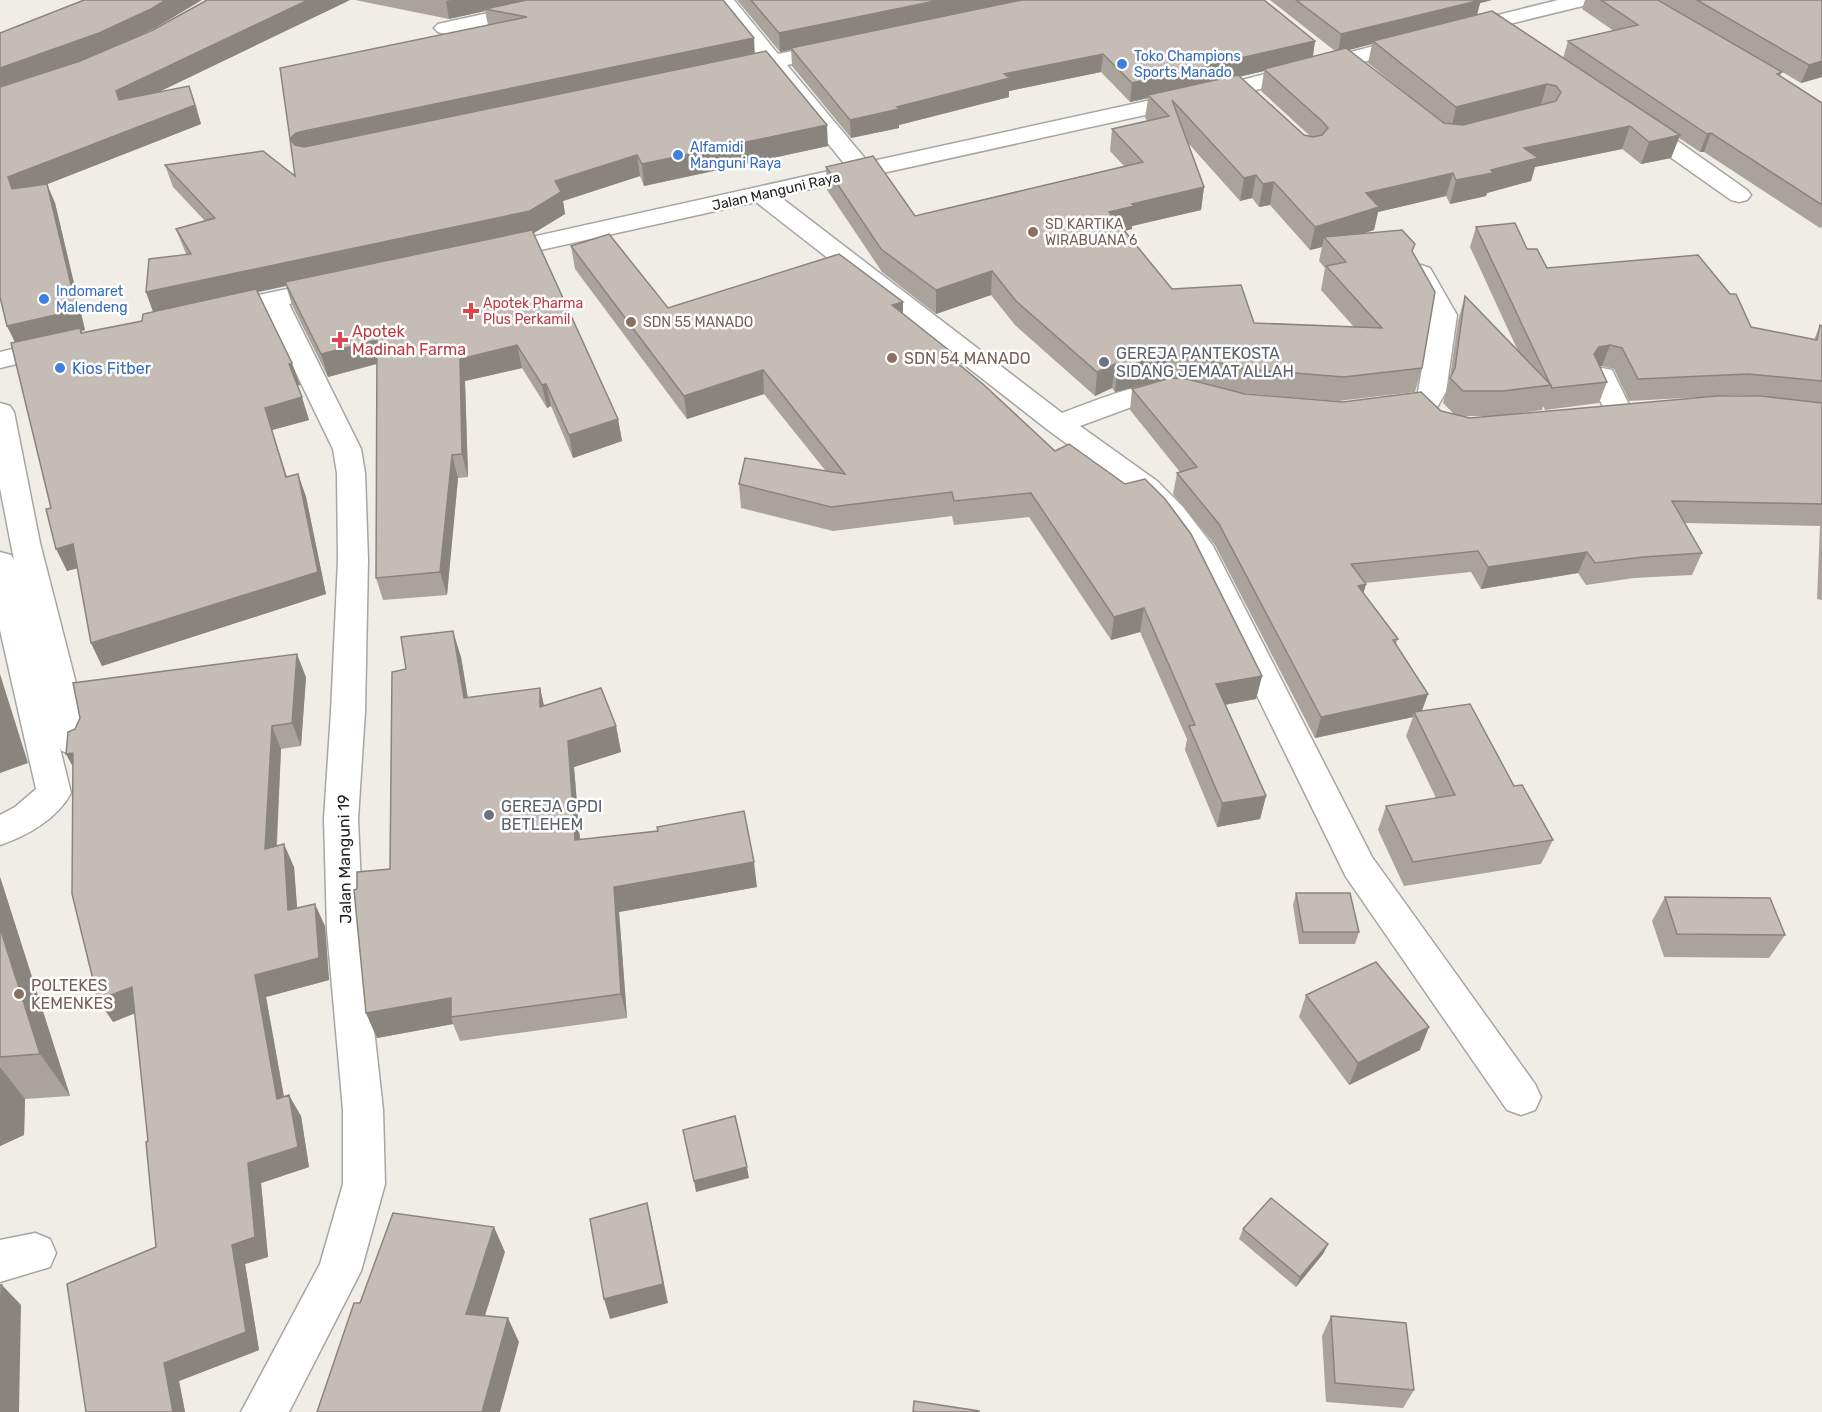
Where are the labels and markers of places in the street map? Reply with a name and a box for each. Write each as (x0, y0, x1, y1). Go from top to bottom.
place label: Toko Champions Sports Manado (1134, 48, 1241, 81)
marker: Toko Champions Sports Manado (1115, 57, 1129, 71)
place label: Alfamidi Manguni Raya (690, 139, 781, 172)
marker: Alfamidi Manguni Raya (671, 148, 685, 162)
place label: SD KARTIKA WIRABUANA 6 (1045, 216, 1138, 249)
marker: SD KARTIKA WIRABUANA 6 (1026, 225, 1040, 239)
place label: Indomaret Malendeng (56, 283, 128, 316)
marker: Indomaret Malendeng (37, 292, 51, 306)
place label: Apotek Pharma Plus Perkamil (483, 295, 583, 328)
marker: Apotek Pharma Plus Perkamil (464, 304, 478, 318)
place label: SDN 55 MANADO (643, 314, 753, 331)
marker: SDN 55 MANADO (624, 315, 638, 329)
place label: Apotek Madinah Farma (352, 322, 466, 359)
marker: Apotek Madinah Farma (333, 333, 347, 347)
place label: GEREJA PANTEKOSTA SIDANG JEMAAT ALLAH (1116, 344, 1294, 381)
place label: SDN 54 MANADO (904, 349, 1031, 368)
marker: SDN 54 MANADO (885, 351, 899, 365)
marker: GEREJA PANTEKOSTA SIDANG JEMAAT ALLAH (1097, 355, 1111, 369)
place label: Kios Fitber (72, 359, 151, 378)
marker: Kios Fitber (53, 361, 67, 375)
place label: GEREJA GPDI BETLEHEM (501, 797, 602, 834)
marker: GEREJA GPDI BETLEHEM (482, 808, 496, 822)
place label: POLTEKES KEMENKES (31, 976, 113, 1013)
marker: POLTEKES KEMENKES (12, 987, 26, 1001)

